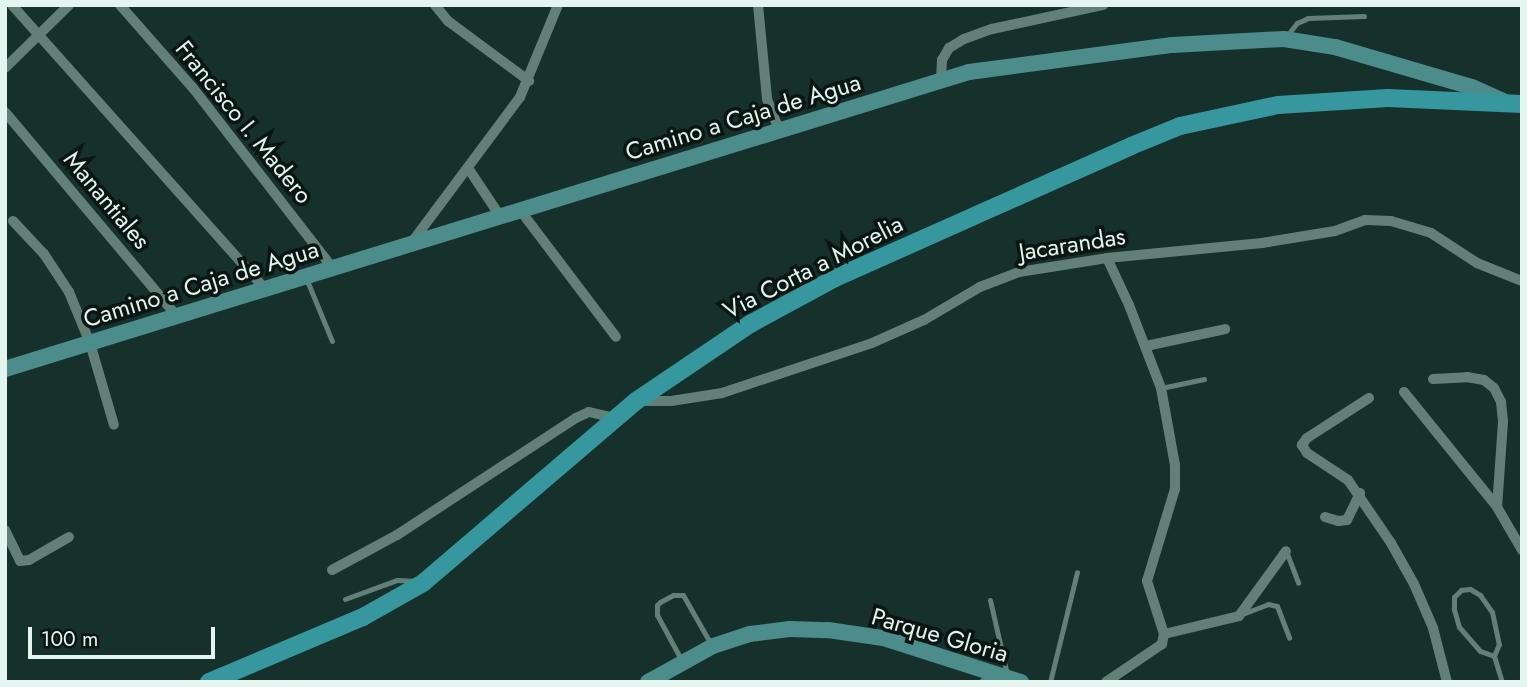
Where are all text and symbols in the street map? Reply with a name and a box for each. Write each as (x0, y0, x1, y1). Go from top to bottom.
street label: Francisco I. Madero (169, 35, 319, 209)
street label: Camino a Caja de Agua (622, 68, 864, 166)
street label: Manantiales (58, 145, 156, 255)
street label: Via Corta a Morelia (718, 209, 908, 325)
street label: Jacarandas (1017, 221, 1127, 267)
street label: Camino a Caja de Agua (80, 235, 322, 333)
street label: Parque Gloria (868, 602, 1012, 668)
scale bar (32, 614, 219, 658)
text: 100 m (41, 624, 98, 654)

